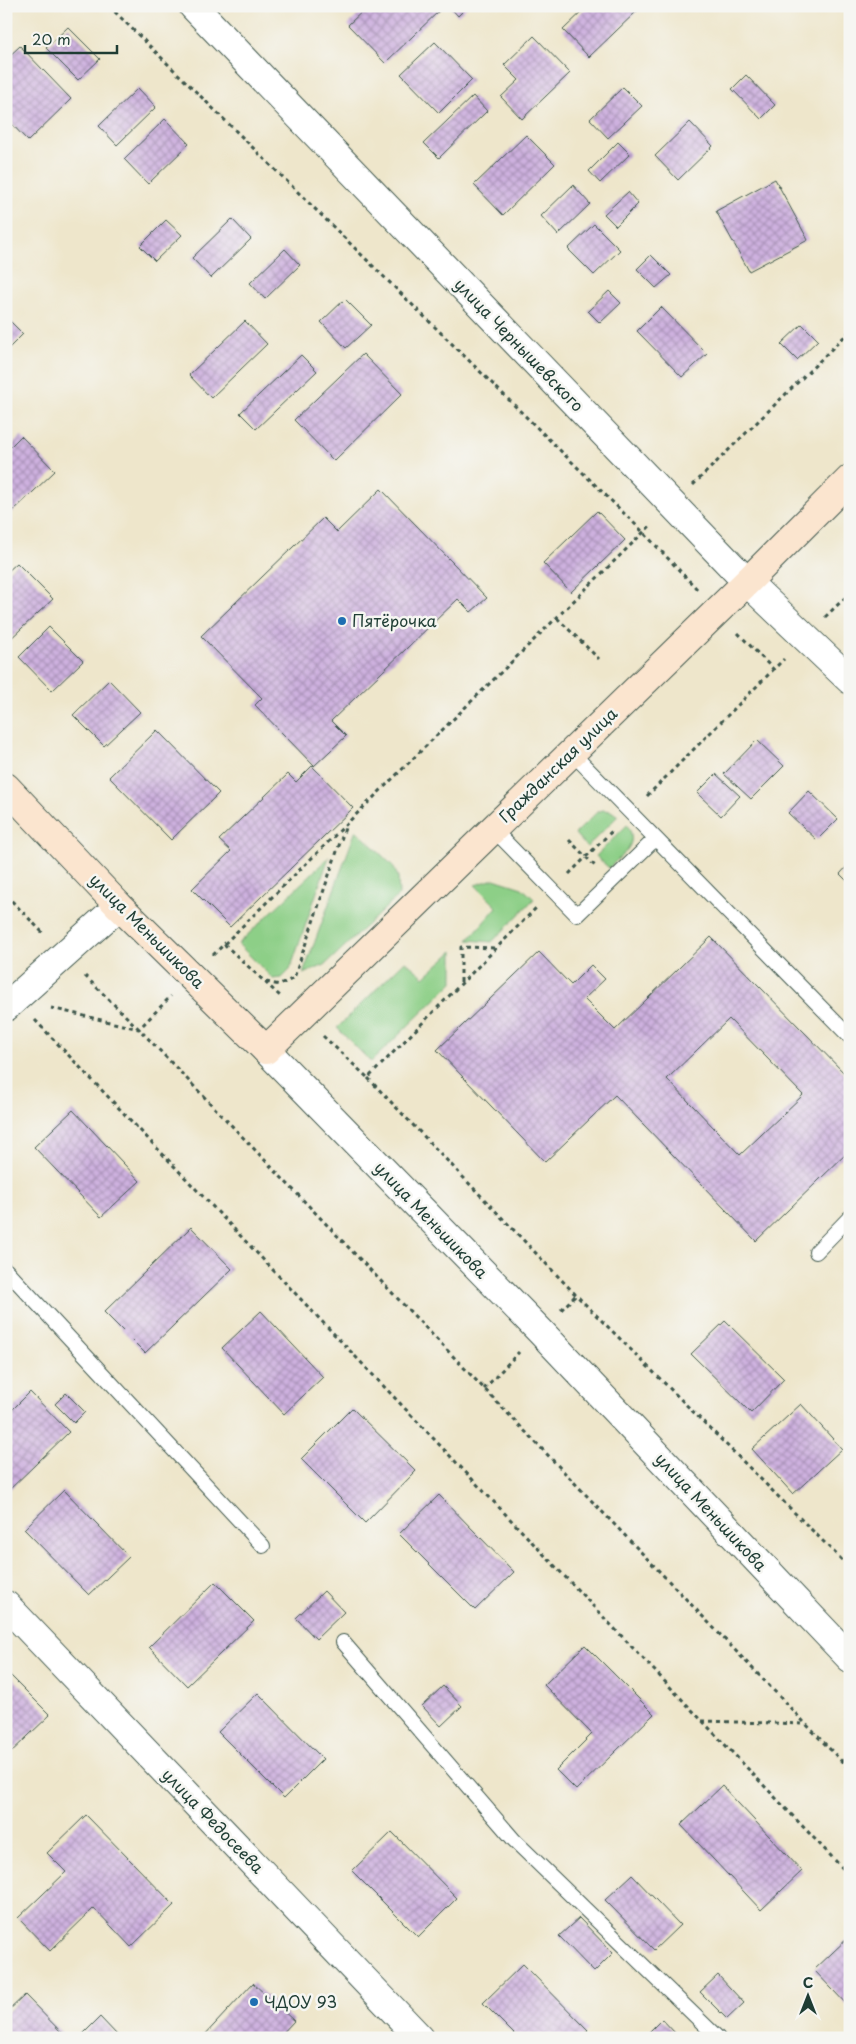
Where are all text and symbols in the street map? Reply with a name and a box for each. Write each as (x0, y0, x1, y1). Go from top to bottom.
scale bar (25, 22, 118, 54)
text: 20 m (32, 27, 71, 50)
street label: улица Чернышевского (449, 272, 590, 417)
place label: Пятёрочка (352, 608, 437, 632)
marker: Пятёрочка (336, 615, 348, 627)
street label: Гражданская улица (493, 701, 622, 827)
street label: улица Меньшикова (85, 867, 211, 993)
street label: улица Меньшикова (369, 1155, 494, 1283)
street label: улица Меньшикова (650, 1447, 773, 1576)
street label: улица Федосеева (157, 1762, 270, 1878)
north arrow (784, 1972, 834, 2022)
text: С (803, 1972, 813, 1993)
place label: ЧДОУ 93 (264, 1989, 337, 2013)
marker: ЧДОУ 93 (248, 1996, 260, 2008)

